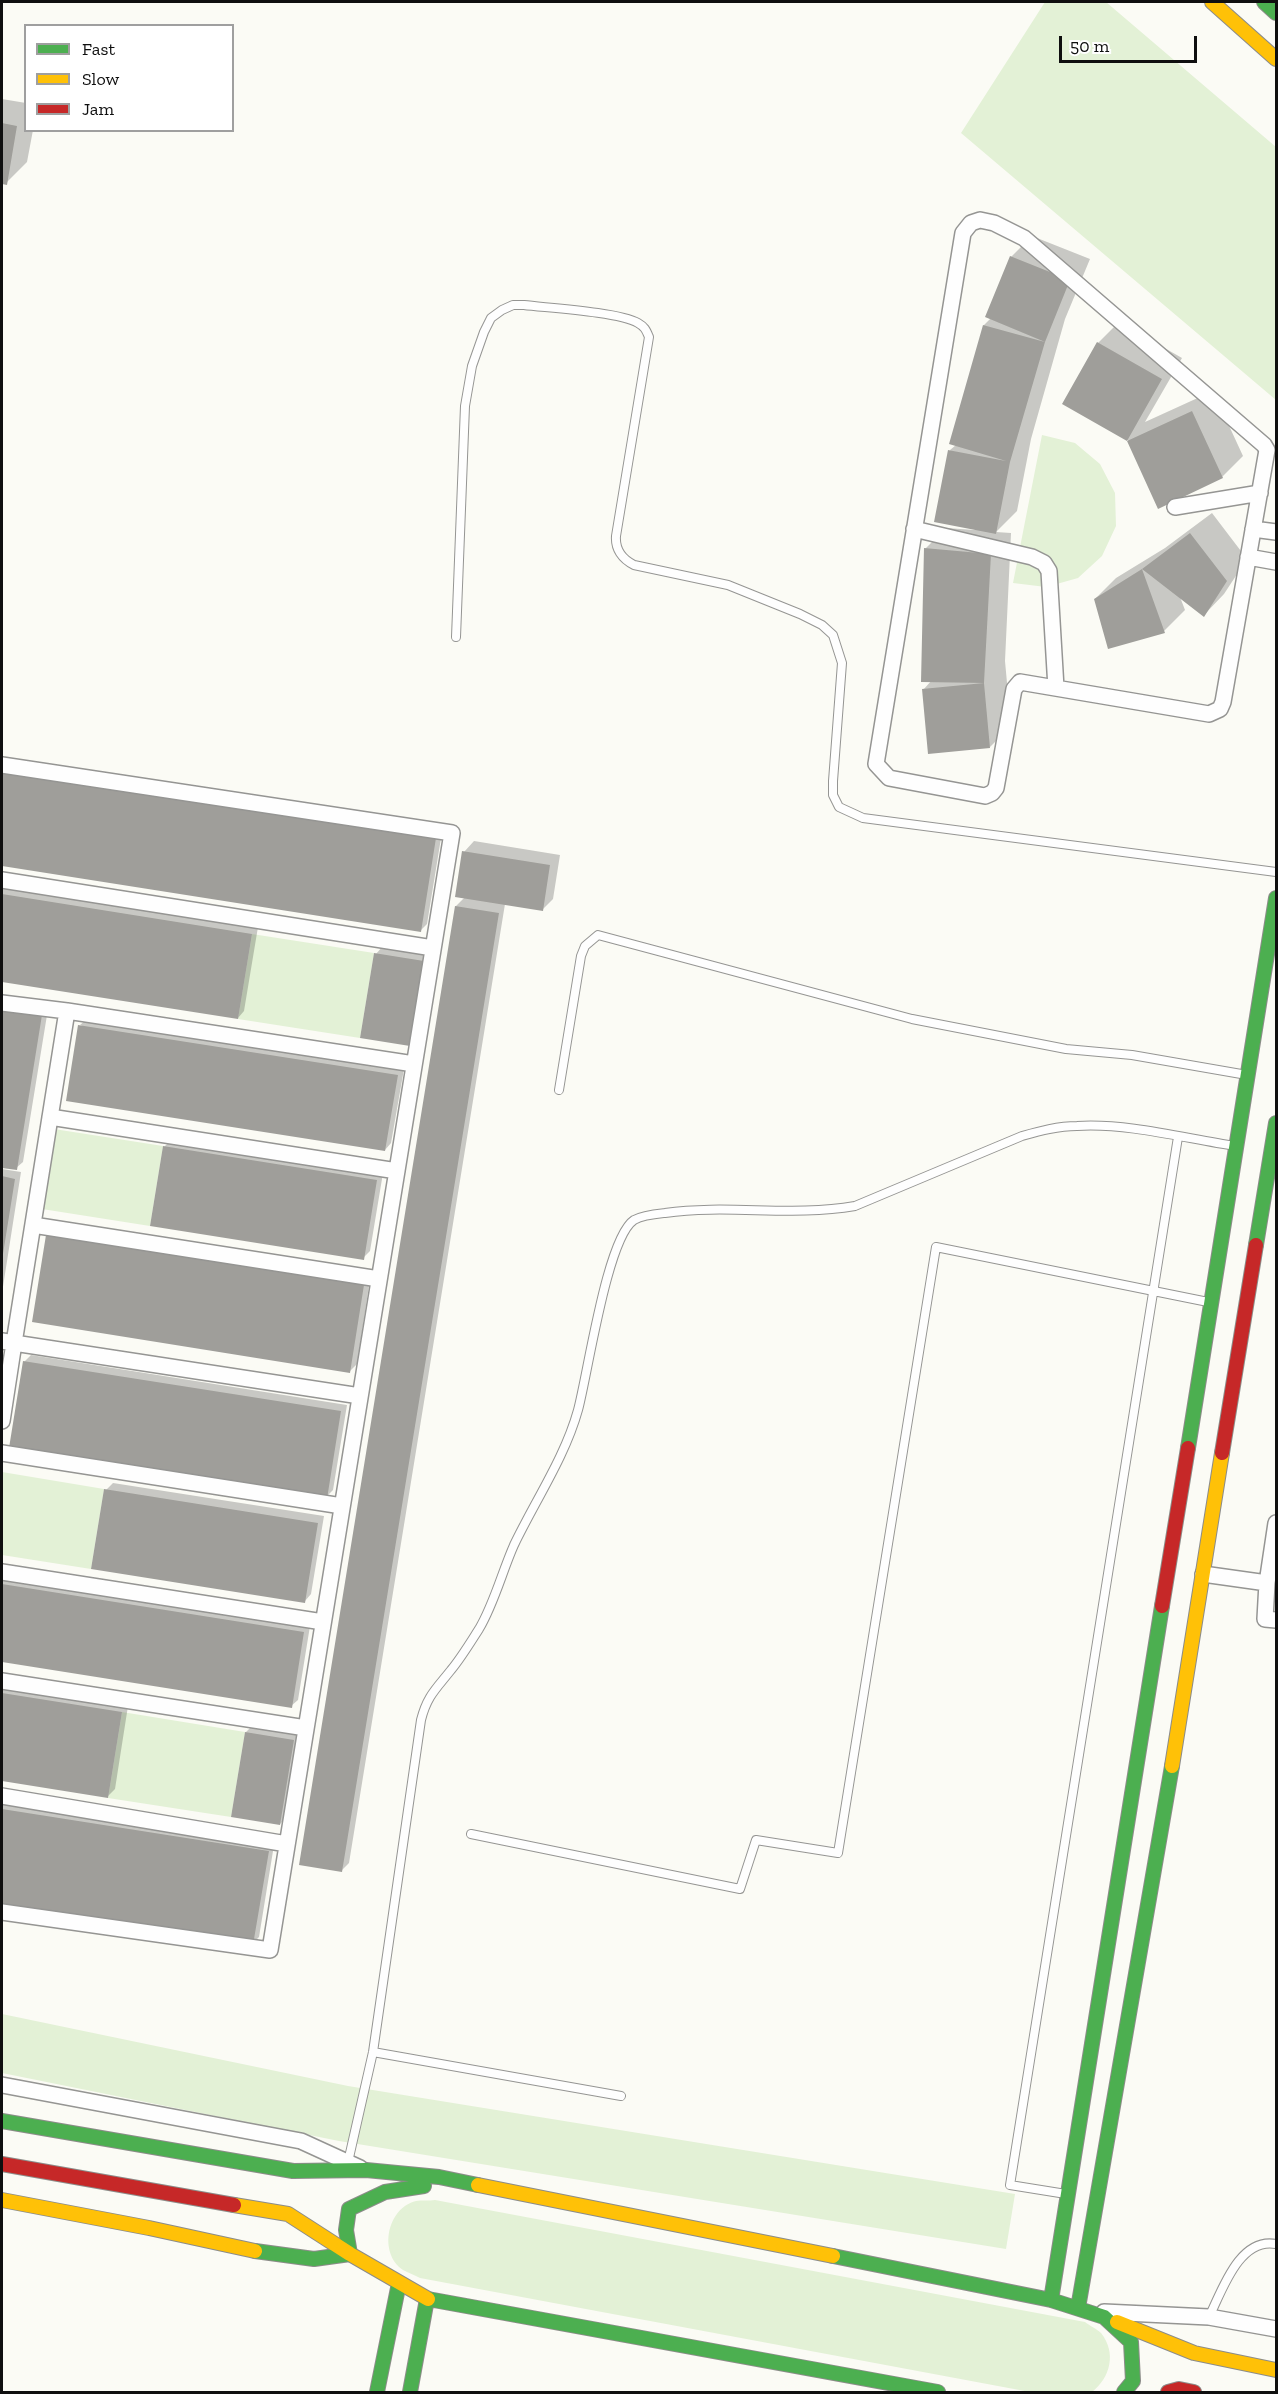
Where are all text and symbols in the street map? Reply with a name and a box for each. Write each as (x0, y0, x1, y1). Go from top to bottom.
legend (24, 24, 234, 132)
scale bar (1062, 24, 1200, 62)
text: 50 m (1070, 35, 1109, 57)
text: Fast (82, 38, 115, 60)
text: Slow (82, 68, 119, 90)
text: Jam (82, 98, 114, 120)

